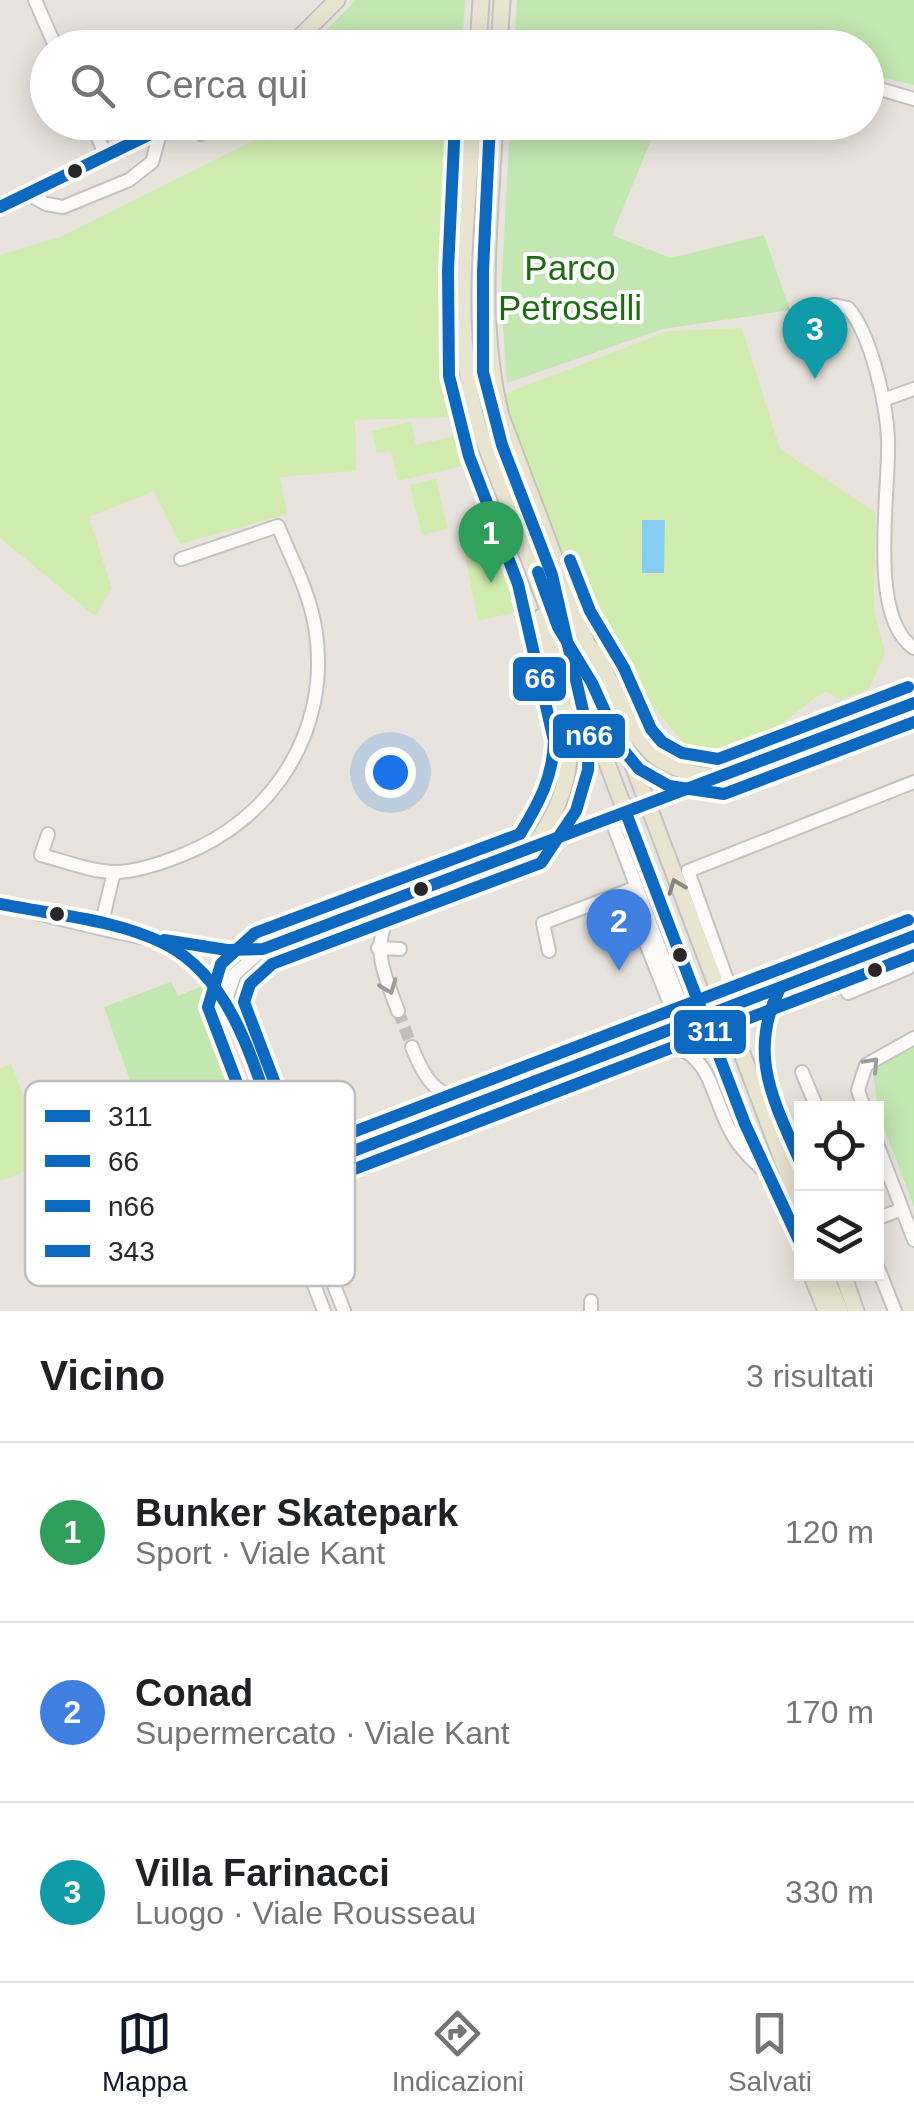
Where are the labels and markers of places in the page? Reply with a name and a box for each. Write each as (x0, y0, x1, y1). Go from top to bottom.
unlabelled marker (65, 161, 85, 181)
pin: 3 (782, 296, 848, 379)
pin: 1 (458, 500, 524, 583)
unlabelled marker (411, 879, 431, 899)
pin: 2 (586, 888, 652, 971)
unlabelled marker (47, 904, 67, 924)
unlabelled marker (670, 945, 690, 965)
unlabelled marker (865, 960, 885, 980)

